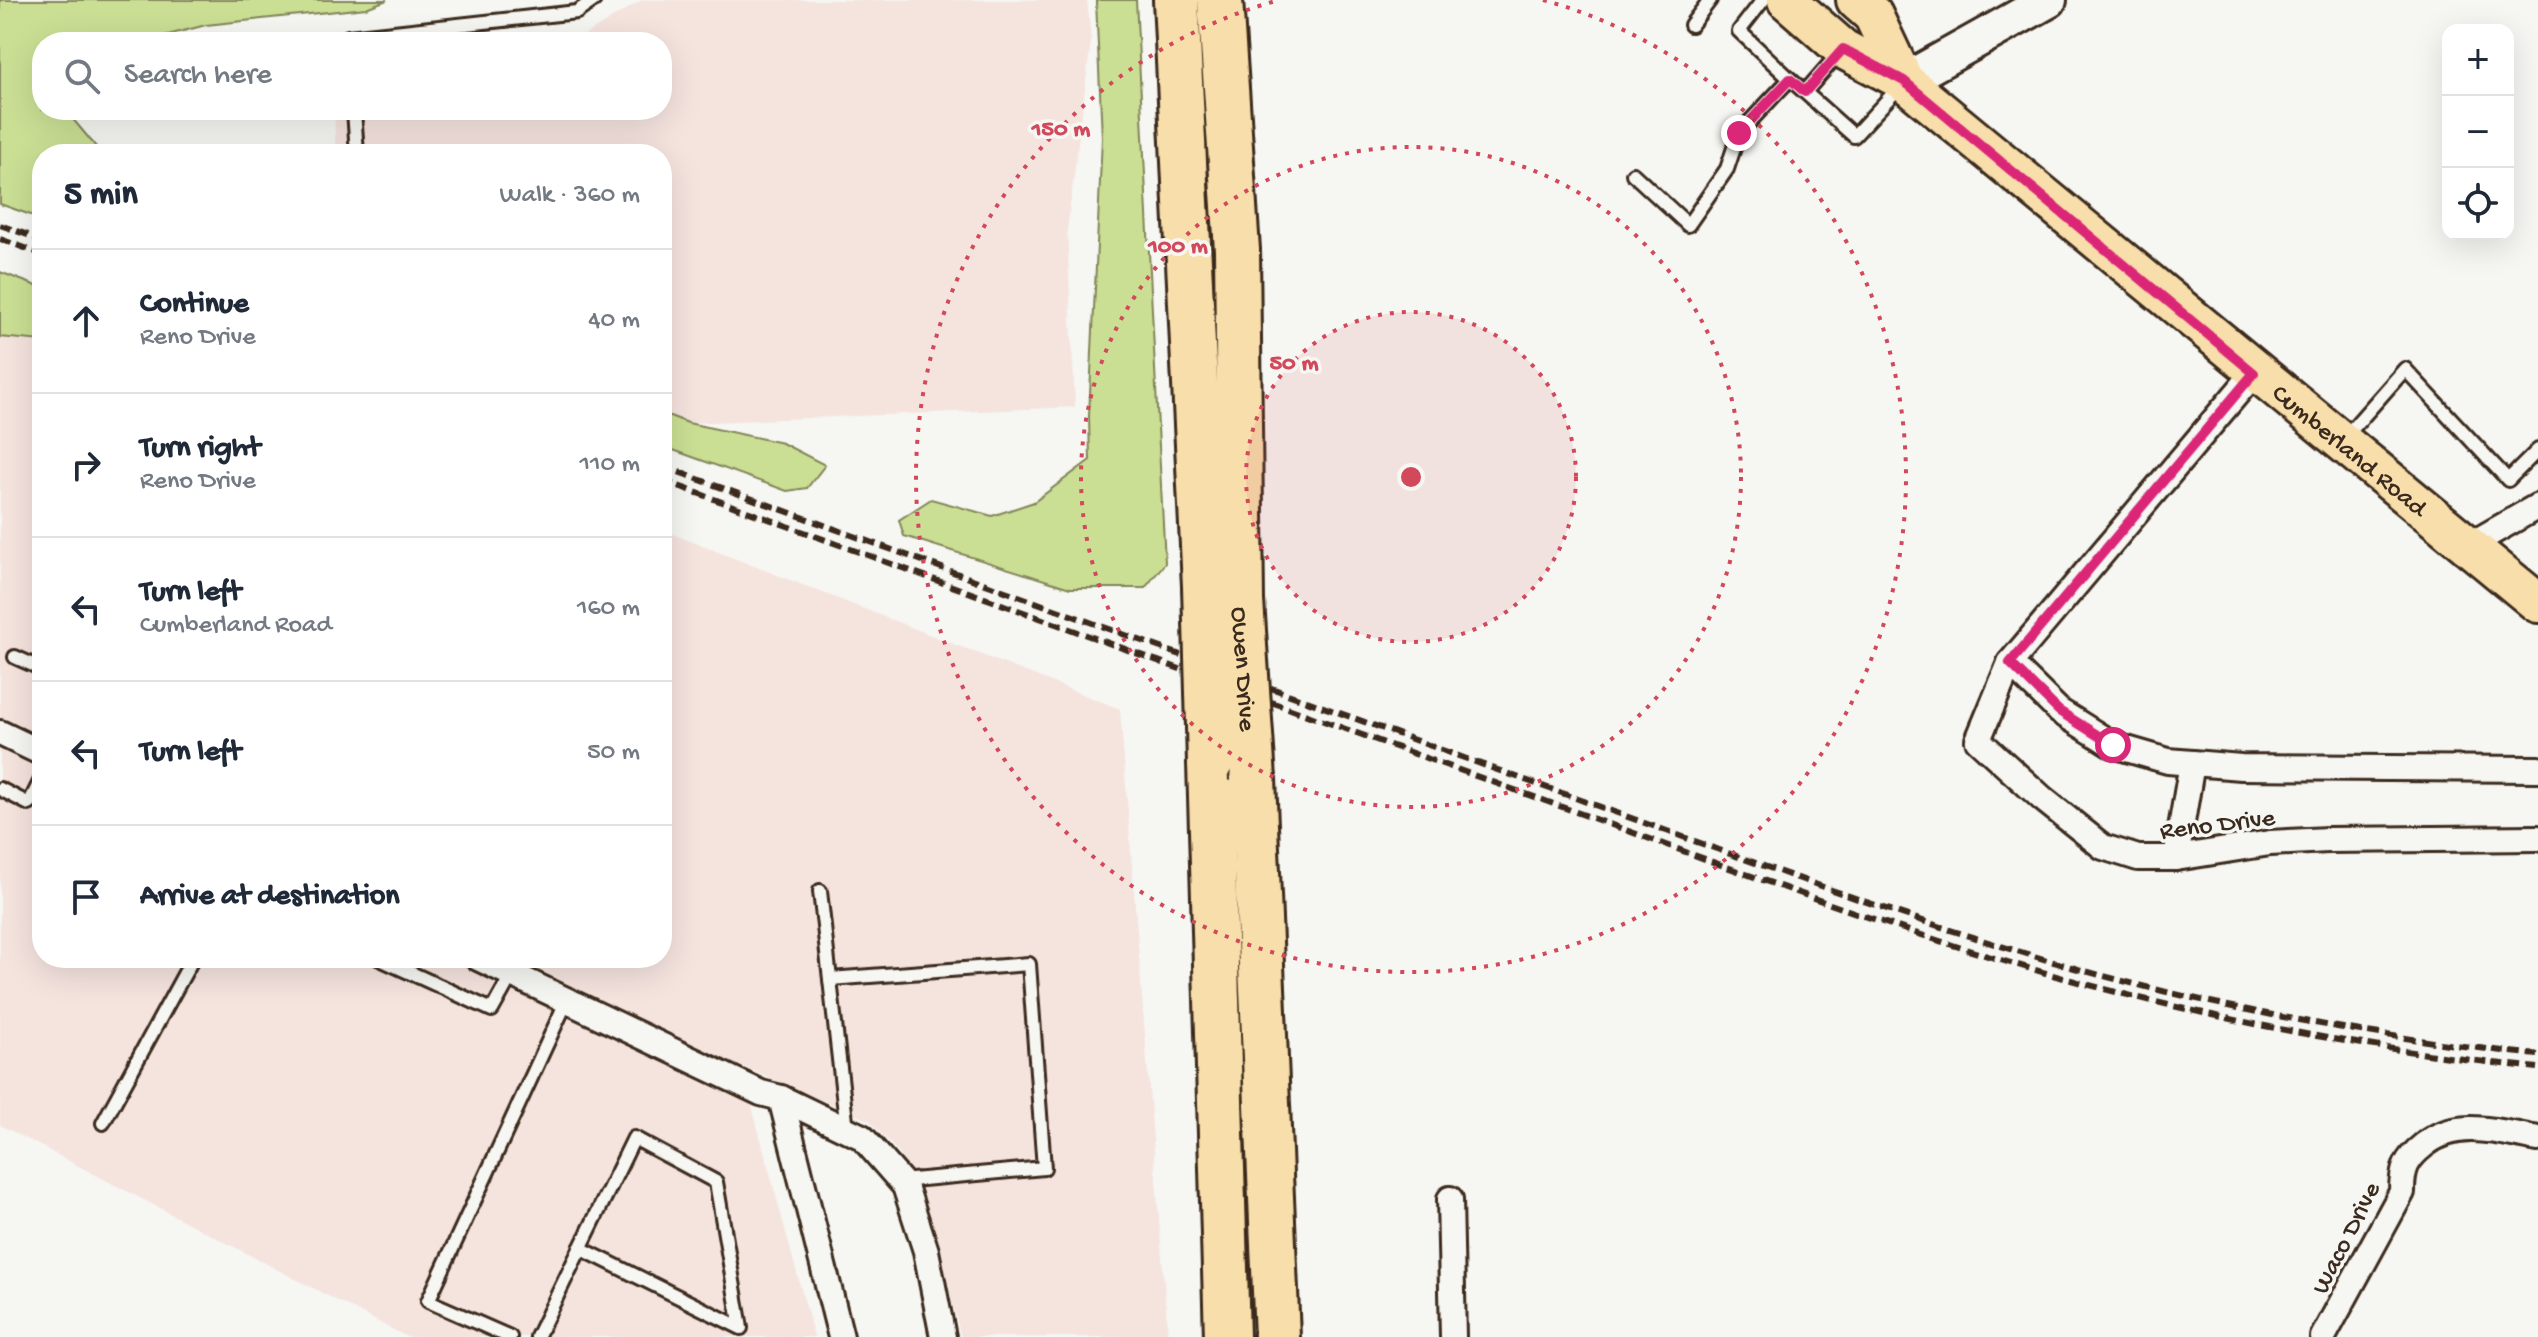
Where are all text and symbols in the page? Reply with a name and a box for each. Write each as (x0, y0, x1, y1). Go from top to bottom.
map controls (2442, 24, 2514, 240)
button: + (2442, 24, 2514, 96)
search box (32, 32, 672, 120)
icon: search (60, 54, 104, 98)
text: Search here (124, 59, 272, 94)
button: − (2442, 96, 2514, 168)
route end (1721, 115, 1757, 151)
text: 150 m (1031, 116, 1090, 145)
button: locate (2442, 168, 2514, 240)
text: 5 min (64, 176, 138, 216)
text: Walk · 360 m (500, 181, 640, 212)
text: 100 m (1147, 233, 1208, 262)
text: Continue (140, 288, 249, 323)
icon: ahead (64, 299, 108, 343)
text: 40 m (588, 306, 640, 337)
text: Reno Drive (140, 323, 256, 354)
text: 50 m (1270, 350, 1318, 379)
street label: Cumberland Road (2264, 379, 2433, 526)
text: Turn right (140, 432, 260, 467)
icon: right (64, 443, 108, 487)
text: 110 m (580, 450, 640, 481)
centre of rings (1397, 463, 1425, 491)
text: Reno Drive (140, 467, 256, 498)
text: Turn left (140, 576, 241, 611)
icon: left (64, 587, 108, 631)
text: 160 m (577, 594, 640, 625)
street label: Owen Drive (1221, 606, 1261, 733)
text: Cumberland Road (140, 611, 332, 642)
route start (2095, 727, 2131, 763)
icon: left (64, 731, 108, 775)
text: Turn left (140, 736, 241, 771)
text: 50 m (587, 738, 640, 769)
street label: Reno Drive (2158, 804, 2277, 849)
icon: arrive (64, 875, 108, 919)
text: Arrive at destination (140, 880, 400, 915)
street label: Waco Drive (2307, 1177, 2390, 1300)

